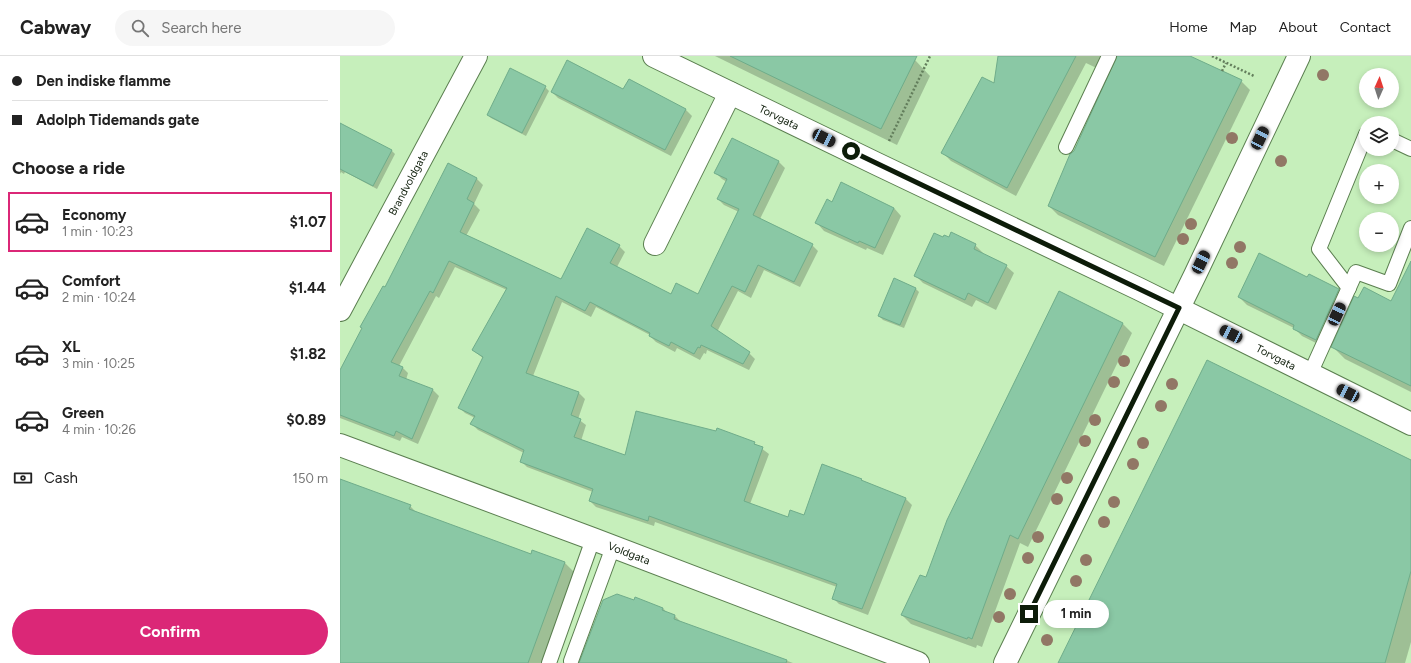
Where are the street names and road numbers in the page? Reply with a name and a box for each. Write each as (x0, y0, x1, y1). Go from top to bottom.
street label: Torvgata (757, 102, 801, 133)
street label: Brandvoldgata (386, 149, 431, 218)
street label: Torvgata (1254, 342, 1298, 373)
street label: Voldgata (606, 539, 652, 567)

